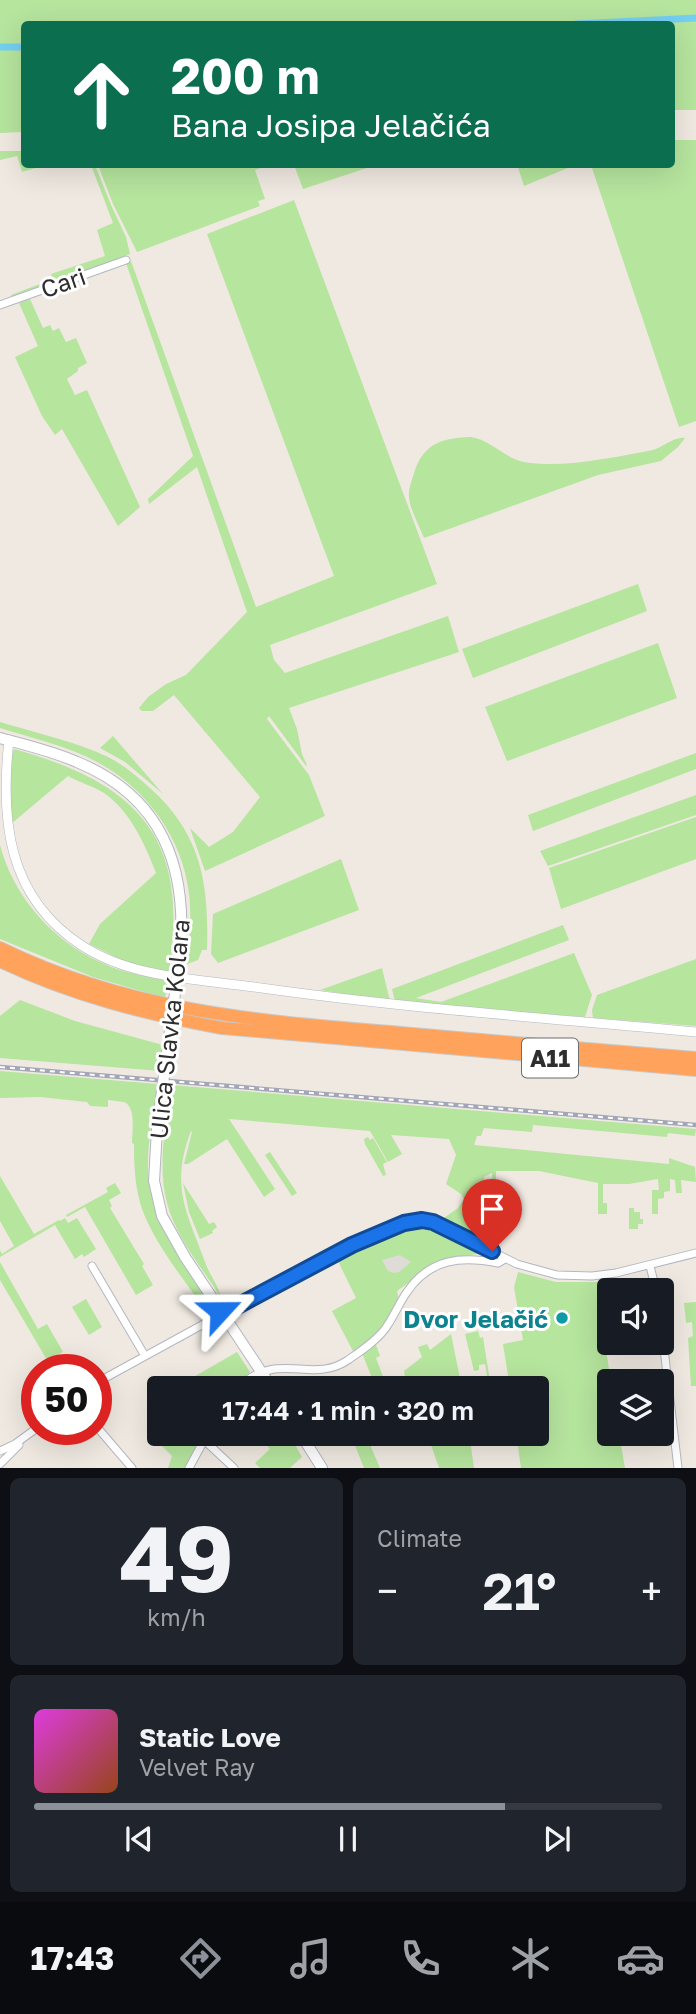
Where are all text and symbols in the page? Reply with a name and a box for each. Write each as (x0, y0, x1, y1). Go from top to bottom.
text: 200 m (171, 46, 320, 105)
icon: ahead (56, 49, 147, 140)
text: Bana Josipa Jelačića (171, 106, 491, 144)
street label: Cari (37, 261, 89, 303)
street label: Ulica Slavka Kolara (143, 918, 195, 1140)
road number: A11 (522, 1038, 578, 1078)
pin (462, 1179, 522, 1251)
icon: arrive (473, 1190, 511, 1228)
position arrow (183, 1274, 257, 1348)
map controls (597, 1278, 674, 1446)
button: sound (597, 1278, 674, 1355)
place label: Dvor Jelačić (403, 1304, 548, 1333)
marker: Dvor Jelačić (554, 1310, 570, 1326)
speed limit sign: 50 (21, 1354, 112, 1445)
button: layers (597, 1369, 674, 1446)
text: 17:44 · 1 min · 320 m (222, 1395, 474, 1426)
text: 49 (119, 1503, 234, 1612)
text: Climate (377, 1524, 462, 1552)
text: 21° (483, 1559, 556, 1621)
text: − (377, 1568, 398, 1613)
text: + (641, 1568, 662, 1613)
text: km/h (147, 1603, 206, 1631)
text: Static Love (139, 1722, 281, 1753)
text: Velvet Ray (139, 1753, 255, 1781)
icon: previous (120, 1820, 158, 1858)
icon: pause (329, 1820, 367, 1858)
icon: next (538, 1820, 576, 1858)
icon: directions (176, 1934, 225, 1983)
icon: music (286, 1934, 335, 1983)
icon: phone (396, 1934, 445, 1983)
icon: climate (506, 1934, 555, 1983)
icon: car (616, 1934, 665, 1983)
text: 17:43 (31, 1939, 114, 1977)

